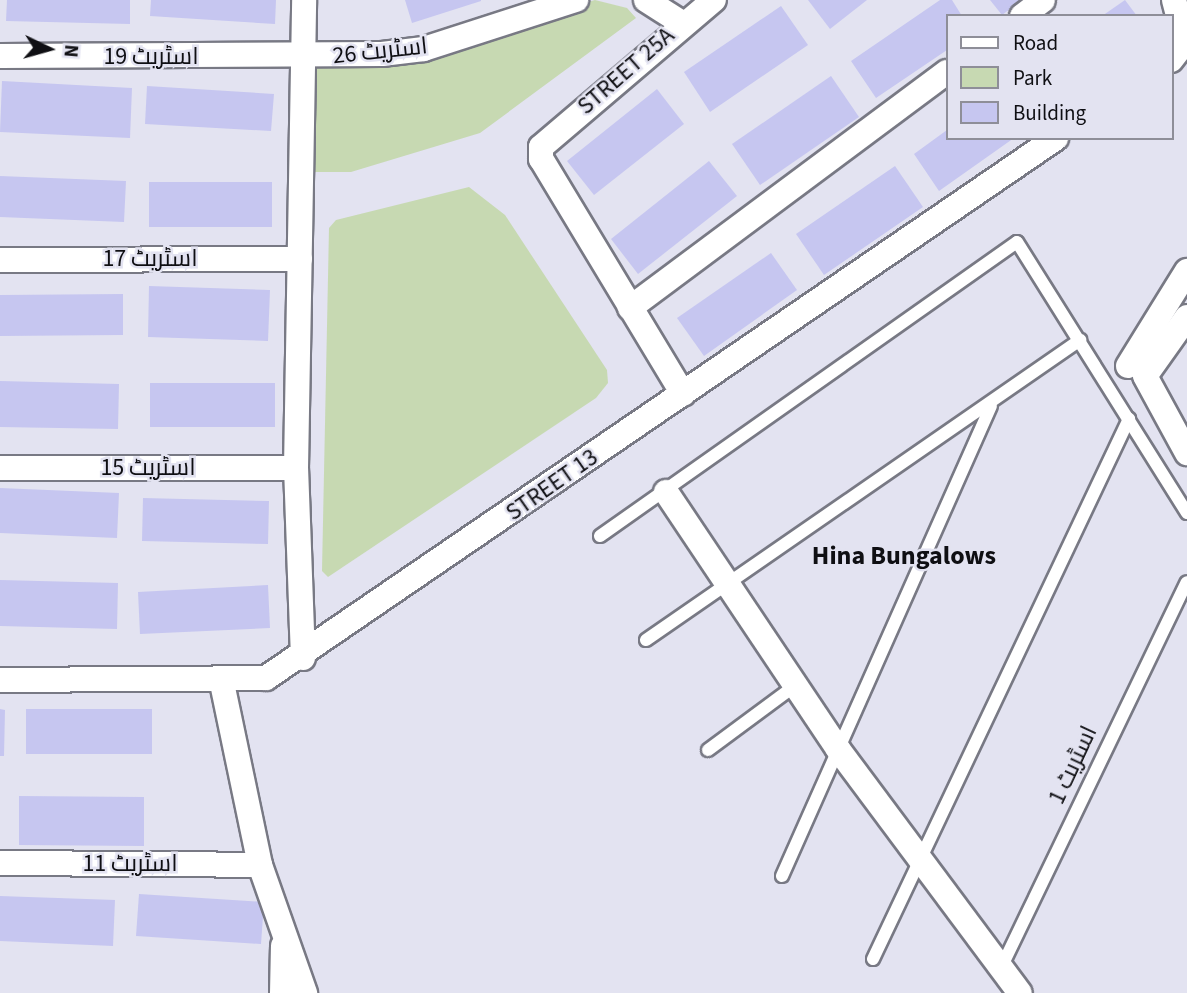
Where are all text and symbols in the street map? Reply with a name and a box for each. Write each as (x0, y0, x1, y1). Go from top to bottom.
north arrow (14, 14, 84, 84)
legend (946, 14, 1173, 140)
street label: STREET 25A (572, 21, 680, 121)
text: Road (1013, 28, 1058, 58)
street label: اسٹریٹ 26 (331, 32, 429, 70)
text: N (56, 43, 84, 58)
street label: اسٹریٹ 19 (103, 43, 199, 71)
text: Park (1013, 63, 1052, 93)
text: Building (1013, 98, 1086, 128)
street label: اسٹریٹ 17 (102, 245, 198, 273)
street label: STREET 13 (500, 443, 604, 527)
street label: اسٹریٹ 15 (100, 454, 196, 482)
district label: Hina Bungalows (812, 540, 996, 572)
street label: اسٹریٹ 1 (1042, 721, 1104, 809)
street label: اسٹریٹ 11 (82, 850, 178, 878)

